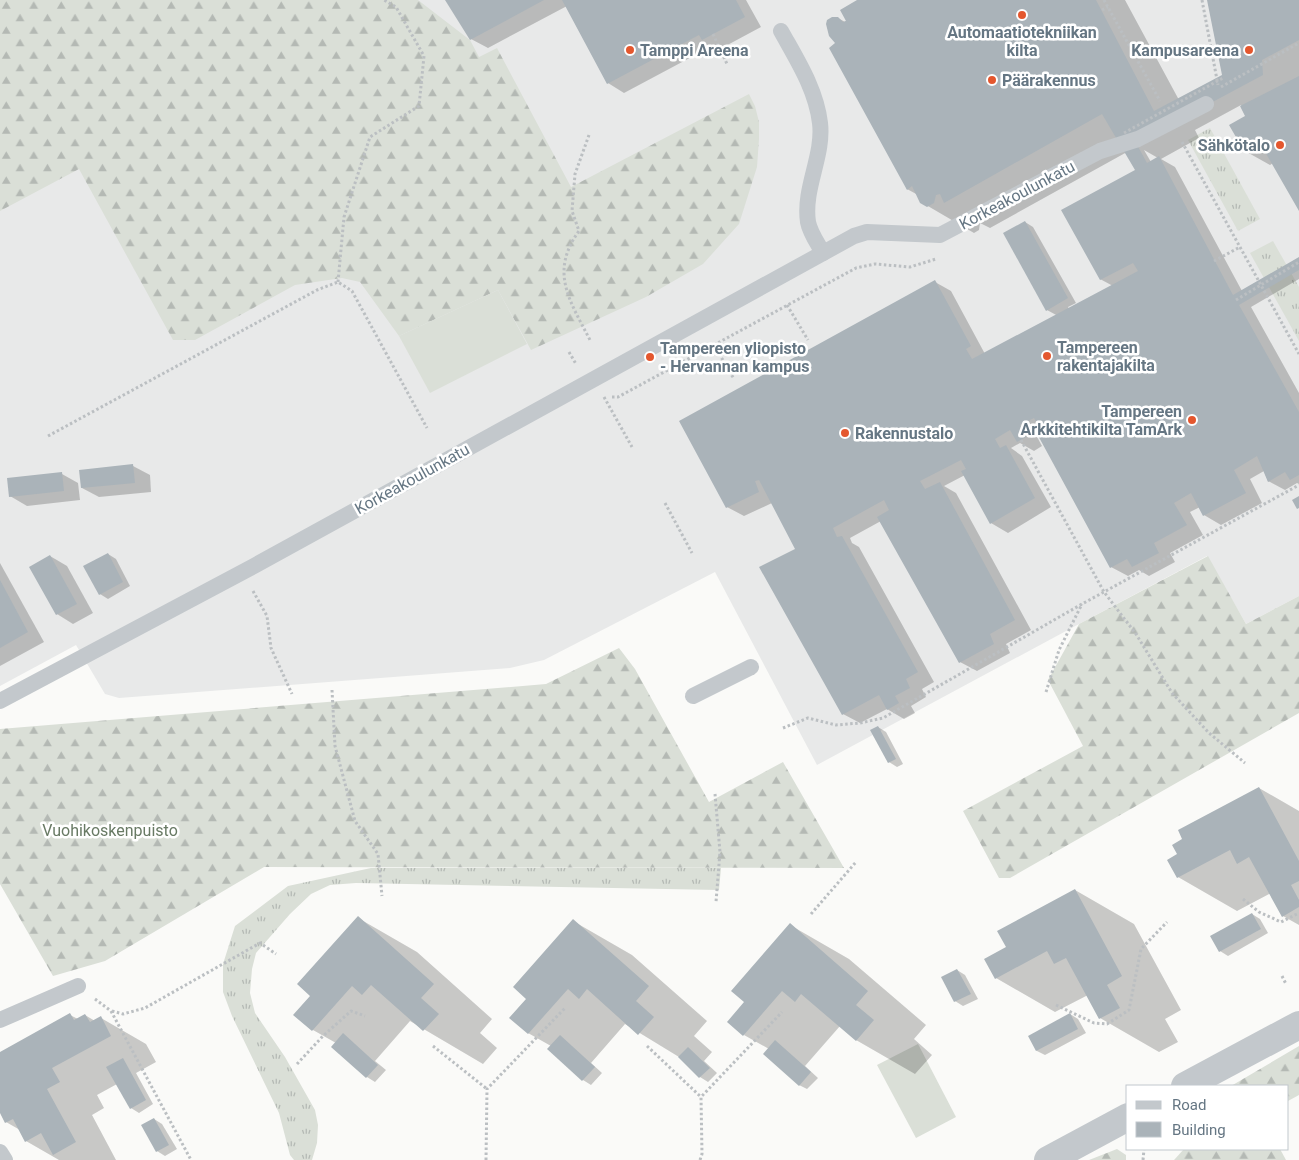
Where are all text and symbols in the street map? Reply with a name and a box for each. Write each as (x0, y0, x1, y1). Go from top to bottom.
marker: Automaatiotekniikan kilta (1016, 9, 1028, 21)
place label: Automaatiotekniikan kilta (947, 23, 1097, 60)
place label: Tamppi Areena (640, 41, 749, 60)
place label: Kampusareena (1131, 41, 1239, 60)
marker: Tamppi Areena (624, 44, 636, 56)
marker: Kampusareena (1243, 44, 1255, 56)
place label: Päärakennus (1002, 71, 1096, 90)
marker: Päärakennus (986, 74, 998, 86)
place label: Sähkötalo (1198, 136, 1270, 155)
marker: Sähkötalo (1274, 139, 1286, 151)
street label: Korkeakoulunkatu (956, 157, 1078, 233)
place label: Tampereen rakentajakilta (1057, 338, 1155, 375)
place label: Tampereen yliopisto - Hervannan kampus (660, 339, 809, 376)
marker: Tampereen rakentajakilta (1041, 350, 1053, 362)
marker: Tampereen yliopisto - Hervannan kampus (644, 351, 656, 363)
place label: Tampereen Arkkitehtikilta TamArk (1021, 402, 1182, 439)
marker: Tampereen Arkkitehtikilta TamArk (1186, 414, 1198, 426)
place label: Rakennustalo (855, 424, 953, 443)
marker: Rakennustalo (839, 427, 851, 439)
street label: Korkeakoulunkatu (351, 440, 473, 518)
park label: Vuohikoskenpuisto (42, 821, 178, 840)
legend (1126, 1085, 1289, 1150)
text: Road (1172, 1096, 1206, 1114)
text: Building (1172, 1121, 1226, 1139)

